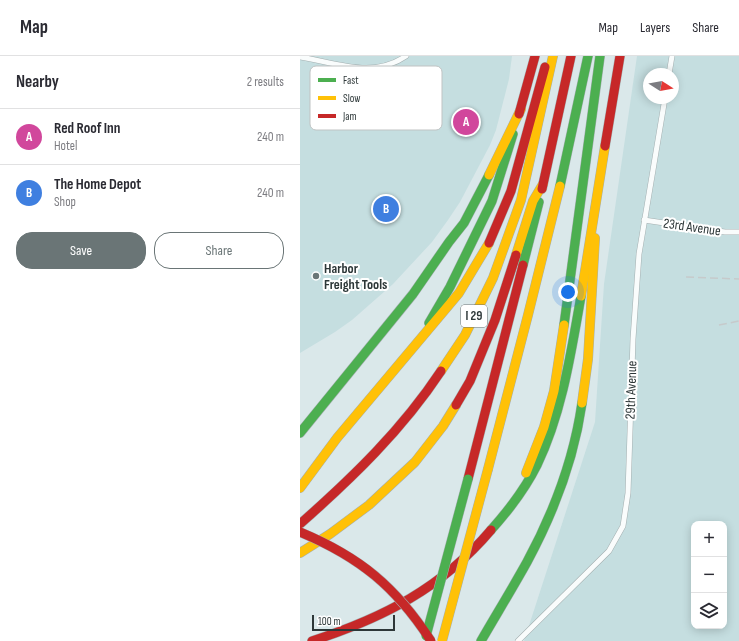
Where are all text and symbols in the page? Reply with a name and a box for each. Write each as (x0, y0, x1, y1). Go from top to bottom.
text: Map (20, 16, 48, 39)
text: Map (598, 19, 618, 36)
text: Layers (640, 19, 670, 36)
text: Share (692, 19, 719, 36)
legend (310, 66, 442, 130)
north arrow (643, 68, 679, 104)
text: Nearby (16, 72, 59, 92)
text: 2 results (247, 74, 284, 90)
text: Fast (343, 74, 359, 87)
text: Slow (343, 92, 360, 105)
pin: A (453, 107, 479, 137)
text: Jam (342, 110, 357, 123)
text: Red Roof Inn (54, 119, 120, 138)
text: A (26, 129, 32, 145)
text: 240 m (257, 129, 284, 145)
text: Hotel (54, 138, 78, 154)
text: The Home Depot (54, 175, 141, 194)
text: B (26, 185, 32, 201)
text: 240 m (257, 185, 284, 201)
text: Shop (54, 194, 76, 210)
pin: B (373, 194, 399, 224)
street label: 23rd Avenue (662, 215, 722, 239)
button: Save (16, 232, 146, 269)
button: Share (154, 232, 284, 269)
place label: Harbor Freight Tools (324, 260, 387, 293)
marker: Harbor Freight Tools (311, 271, 321, 281)
your location (558, 282, 578, 302)
road number: I 29 (461, 305, 487, 327)
street label: 29th Avenue (621, 360, 641, 420)
map controls (691, 521, 727, 629)
button: + (691, 521, 727, 557)
button: − (691, 557, 727, 593)
button: layers (691, 593, 727, 629)
scale bar (312, 613, 395, 632)
text: 100 m (318, 615, 340, 628)

